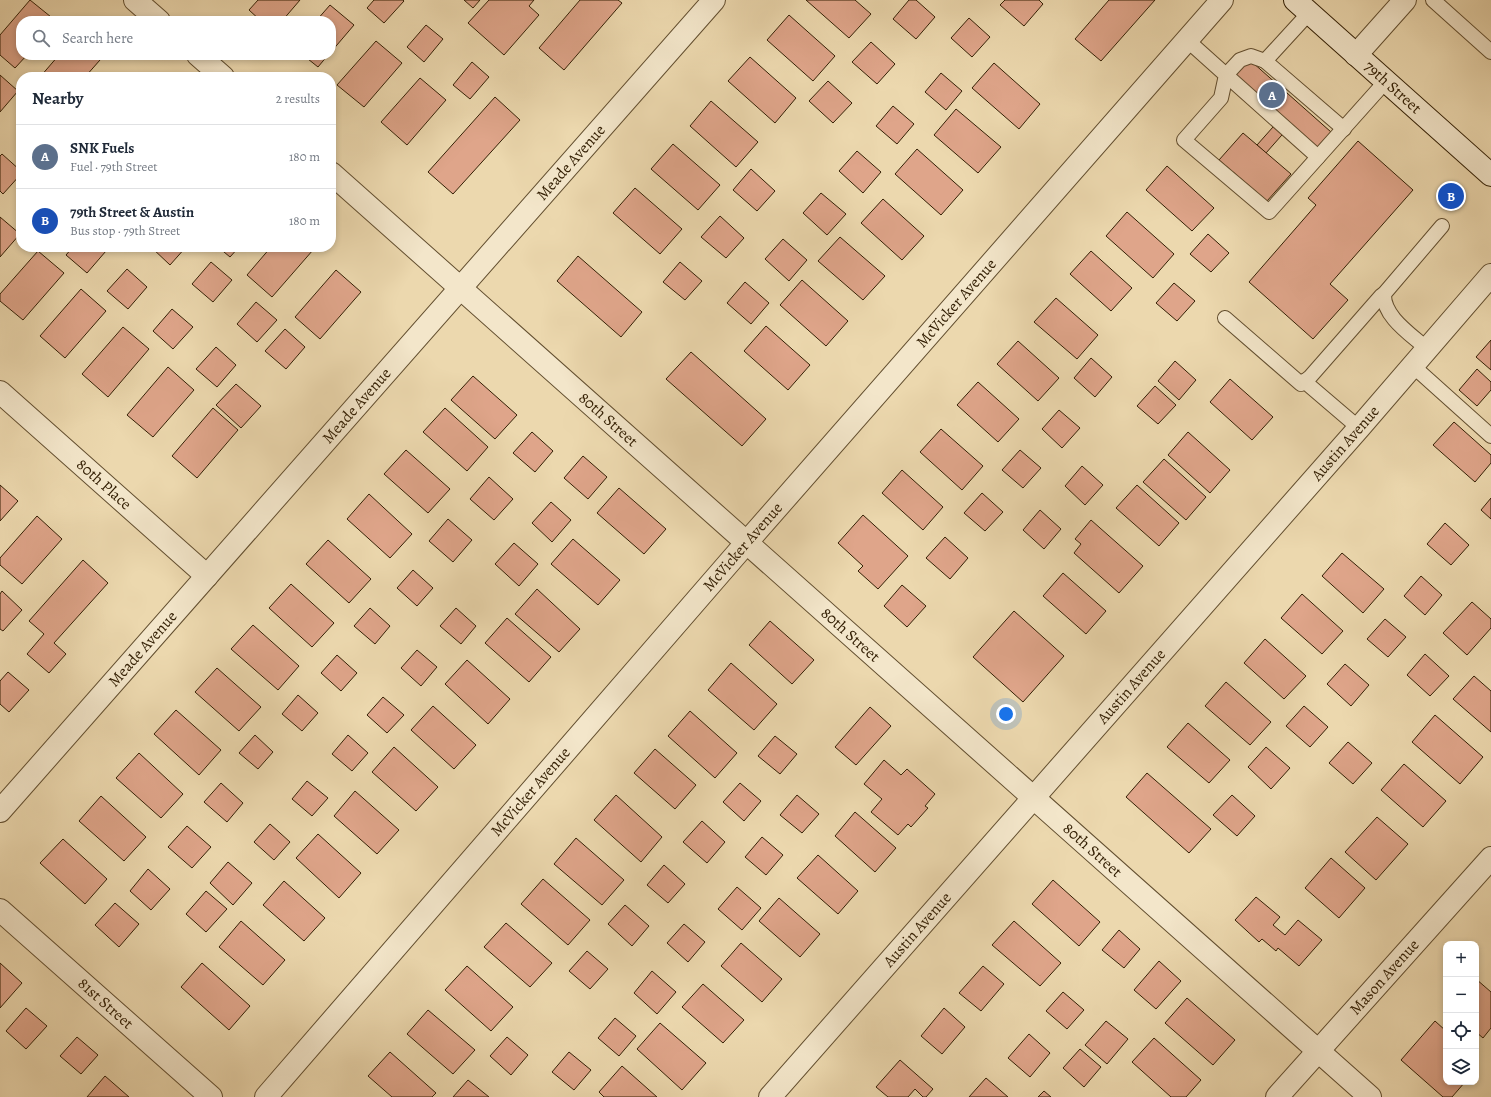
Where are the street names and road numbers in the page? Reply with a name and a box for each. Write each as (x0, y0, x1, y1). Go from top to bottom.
street label: 79th Street (1359, 56, 1426, 119)
street label: Meade Avenue (531, 120, 610, 205)
street label: McVicker Avenue (911, 254, 1001, 352)
street label: Meade Avenue (317, 363, 396, 448)
street label: 80th Street (574, 387, 643, 452)
street label: Austin Avenue (1306, 401, 1385, 486)
street label: 80th Place (71, 454, 136, 515)
street label: McVicker Avenue (698, 498, 788, 596)
street label: 80th Street (816, 602, 885, 667)
street label: Meade Avenue (103, 606, 182, 692)
street label: Austin Avenue (1092, 644, 1171, 730)
street label: McVicker Avenue (486, 742, 575, 841)
street label: 80th Street (1058, 818, 1127, 883)
street label: Austin Avenue (878, 887, 957, 973)
street label: Mason Avenue (1345, 934, 1424, 1020)
street label: 81st Street (73, 973, 138, 1034)

